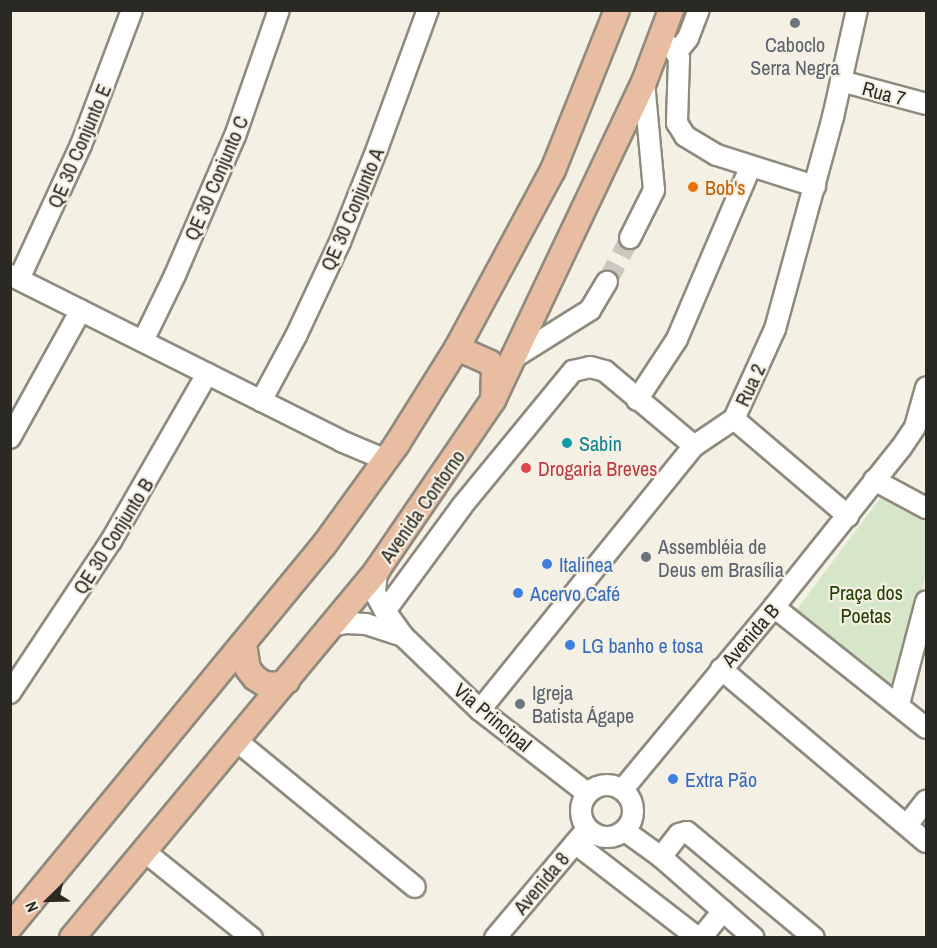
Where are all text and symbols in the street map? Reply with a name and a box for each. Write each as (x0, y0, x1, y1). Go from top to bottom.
marker: Caboclo Serra Negra (788, 16, 802, 30)
place label: Caboclo Serra Negra (750, 33, 840, 80)
street label: Rua 7 (860, 76, 908, 110)
street label: QE 30 Conjunto E (42, 80, 116, 212)
street label: QE 30 Conjunto C (179, 112, 253, 244)
street label: QE 30 Conjunto A (315, 143, 389, 275)
place label: Bob's (705, 175, 746, 199)
marker: Bob's (686, 180, 700, 194)
street label: Rua 2 (730, 360, 770, 410)
place label: Sabin (579, 431, 622, 455)
marker: Sabin (560, 436, 574, 450)
street label: Avenida Contorno (374, 445, 470, 567)
place label: Drogaria Breves (538, 456, 657, 480)
marker: Drogaria Breves (519, 461, 533, 475)
street label: QE 30 Conjunto B (68, 474, 158, 598)
place label: Assembléia de Deus em Brasília (658, 534, 784, 581)
marker: Assembléia de Deus em Brasília (639, 550, 653, 564)
place label: Italinea (559, 552, 613, 576)
marker: Italinea (540, 557, 554, 571)
park label: Praça dos Poetas (829, 580, 903, 627)
place label: Acervo Café (530, 581, 620, 605)
marker: Acervo Café (511, 586, 525, 600)
street label: Avenida B (716, 599, 784, 671)
place label: LG banho e tosa (582, 633, 703, 657)
marker: LG banho e tosa (563, 638, 577, 652)
street label: Via Principal (449, 678, 537, 756)
place label: Igreja Batista Ágape (532, 680, 635, 727)
marker: Igreja Batista Ágape (513, 697, 527, 711)
place label: Extra Pão (685, 767, 757, 791)
marker: Extra Pão (666, 772, 680, 786)
street label: Avenida 8 (508, 847, 574, 919)
north arrow (18, 870, 78, 930)
text: N (19, 898, 43, 916)

